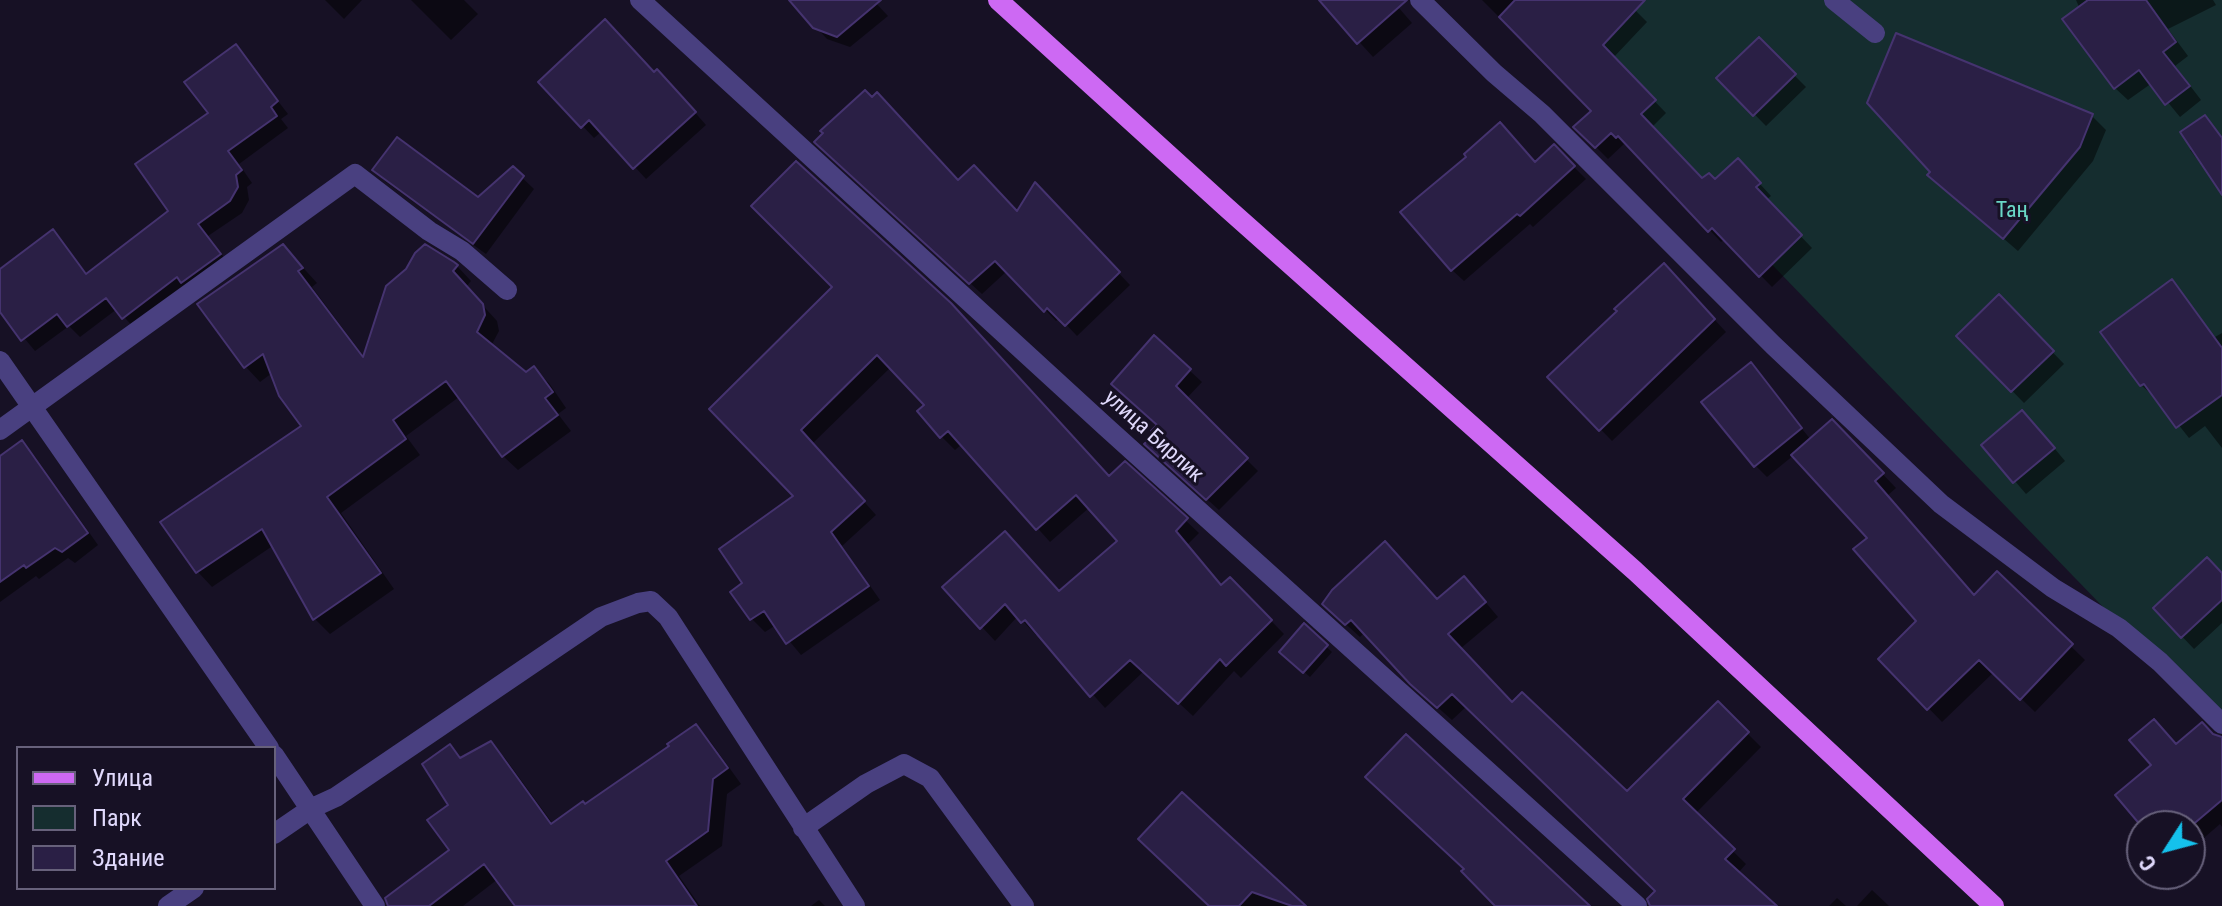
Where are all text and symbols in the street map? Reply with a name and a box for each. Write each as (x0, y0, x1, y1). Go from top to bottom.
park label: Таң (1996, 198, 2028, 224)
street label: улица Бирлик (1098, 385, 1208, 489)
legend (16, 746, 276, 890)
text: Улица (92, 764, 153, 792)
text: Парк (92, 804, 142, 832)
north arrow (2126, 810, 2206, 890)
text: Здание (92, 844, 164, 872)
text: С (2134, 851, 2162, 876)

